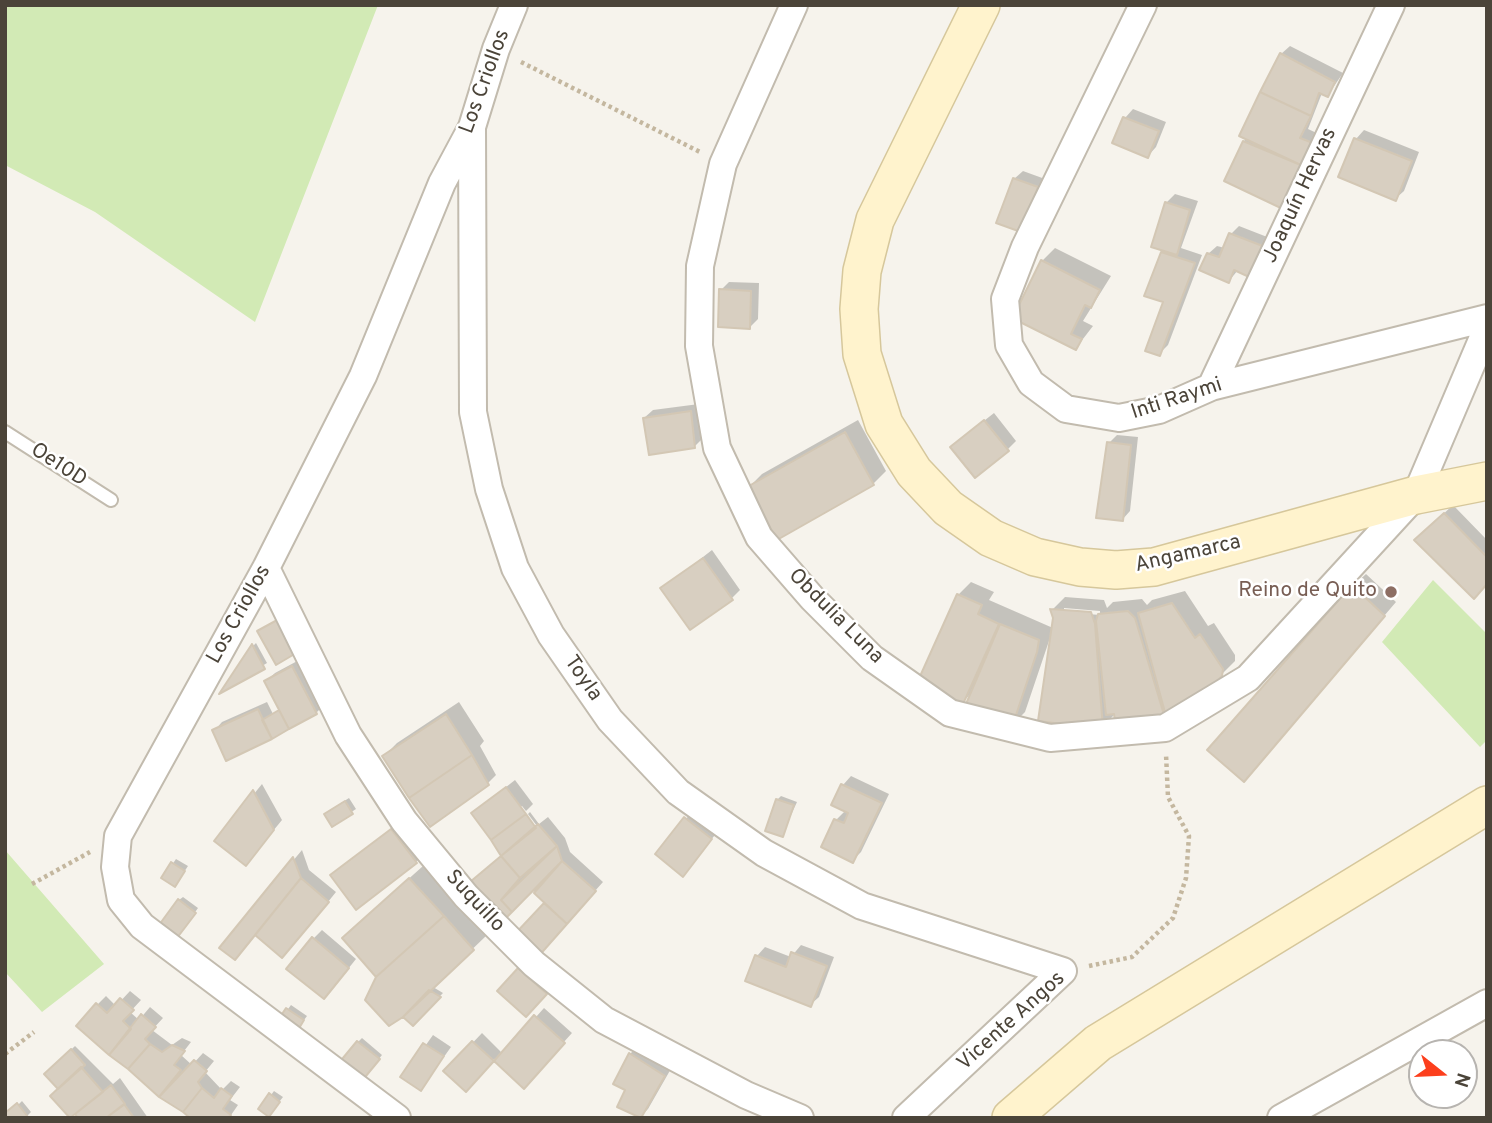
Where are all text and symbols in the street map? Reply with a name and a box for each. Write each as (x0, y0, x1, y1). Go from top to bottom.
street label: Los Criollos (456, 26, 516, 138)
street label: Joaquín Hervas (1259, 124, 1343, 268)
street label: Inti Raymi (1128, 373, 1226, 427)
street label: Oe10D (25, 439, 91, 493)
street label: Angamarca (1133, 531, 1243, 579)
street label: Los Criollos (203, 561, 277, 669)
street label: Obdulia Luna (782, 564, 888, 670)
place label: Reino de Quito (1238, 579, 1377, 605)
marker: Reino de Quito (1383, 584, 1399, 600)
street label: Toyla (557, 651, 607, 707)
street label: Suquillo (439, 866, 509, 938)
street label: Vicente Angos (953, 967, 1071, 1077)
north arrow (1408, 1039, 1478, 1109)
text: N (1448, 1070, 1475, 1090)

